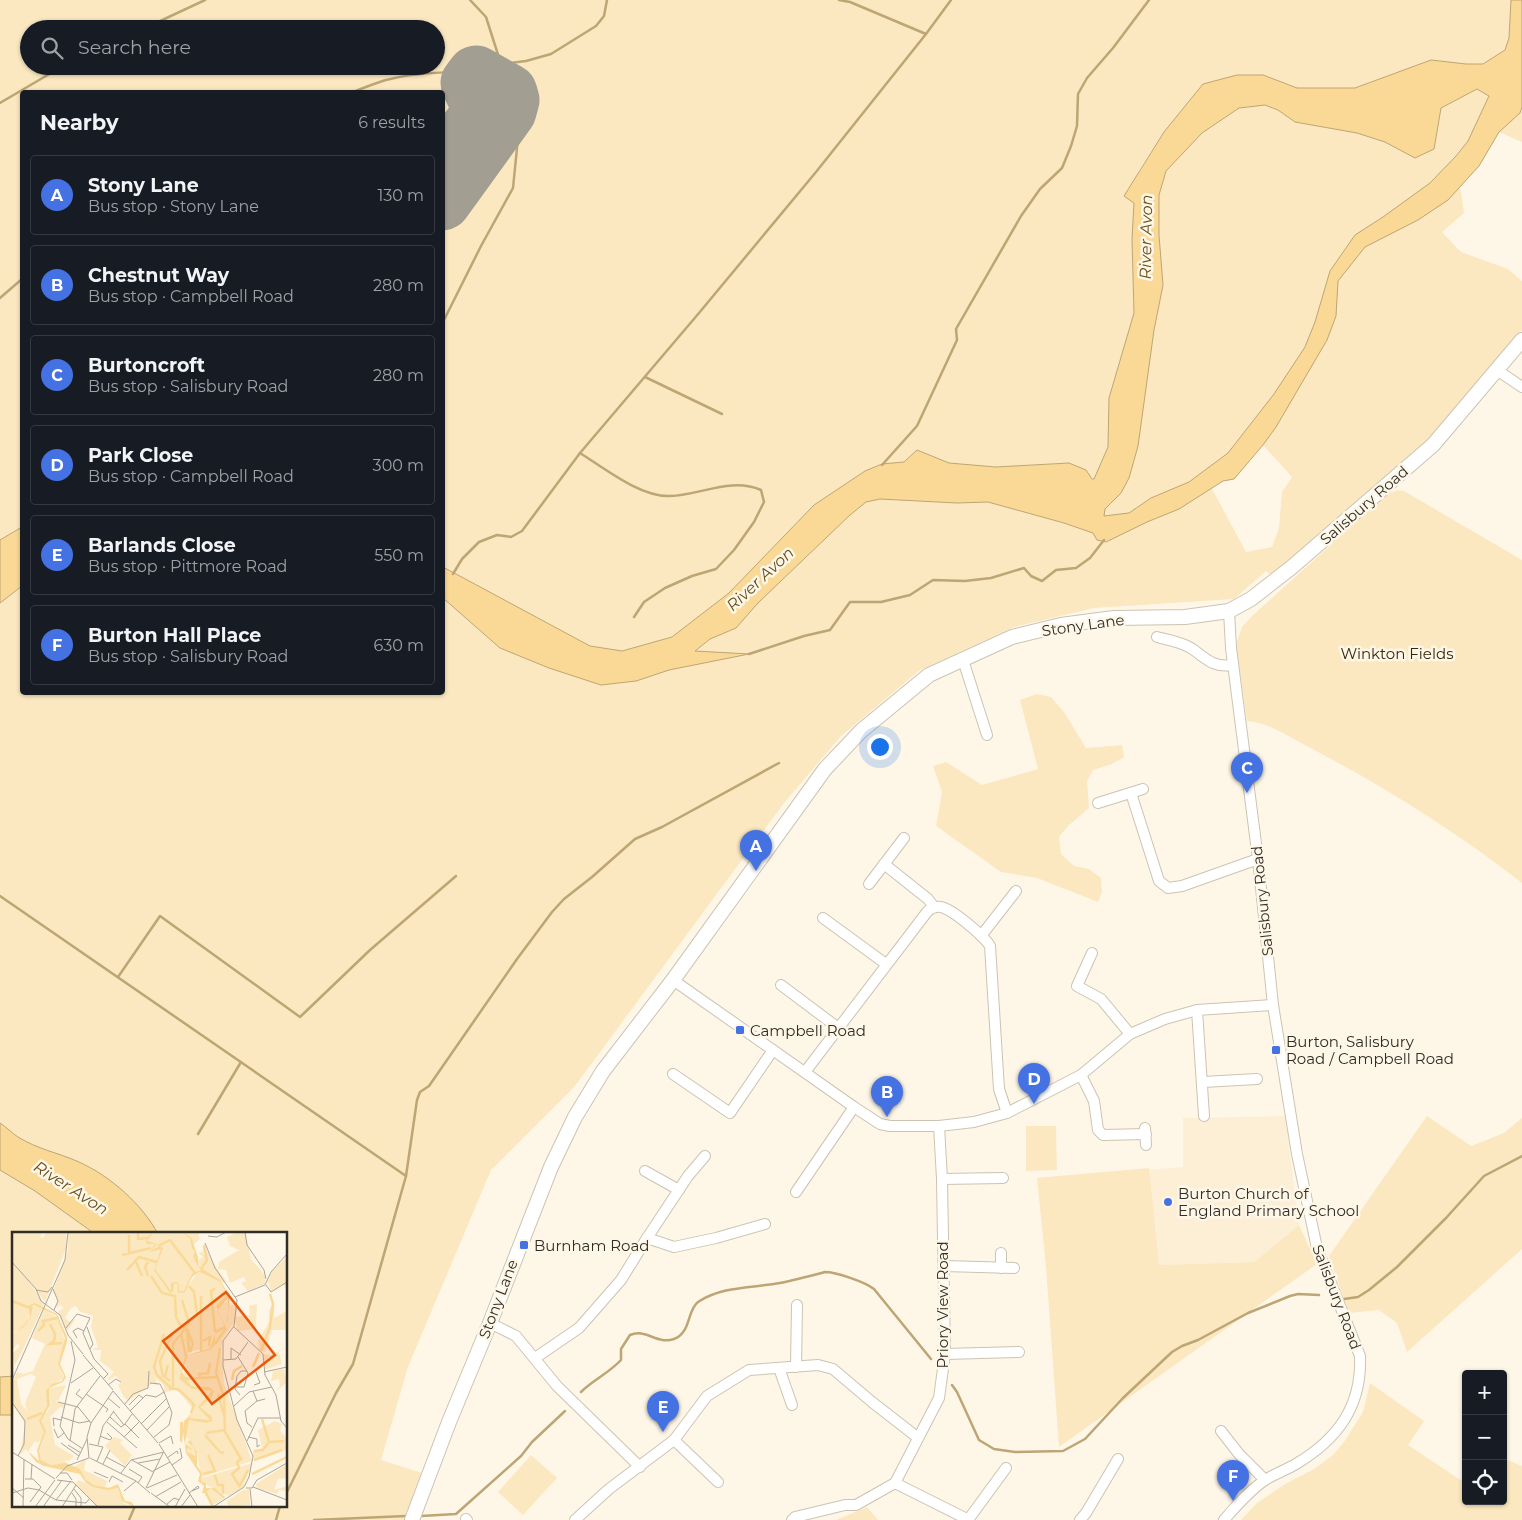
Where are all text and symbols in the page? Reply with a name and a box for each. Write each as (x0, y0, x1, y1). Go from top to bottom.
search box (20, 20, 445, 75)
icon: search (38, 34, 66, 62)
text: Search here (78, 36, 191, 59)
text: Nearby (40, 110, 119, 135)
text: 6 results (358, 113, 425, 132)
text: Stony Lane (88, 174, 199, 197)
text: A (51, 186, 63, 205)
text: 130 m (377, 186, 424, 205)
water label: River Avon (1136, 194, 1156, 280)
text: Bus stop · Stony Lane (88, 197, 259, 216)
text: Chestnut Way (88, 264, 229, 287)
text: B (51, 276, 63, 295)
text: 280 m (373, 276, 424, 295)
text: Bus stop · Campbell Road (88, 287, 294, 306)
text: Burtoncroft (88, 354, 205, 377)
text: C (51, 366, 63, 385)
text: 280 m (373, 366, 424, 385)
text: Bus stop · Salisbury Road (88, 377, 288, 396)
text: Park Close (88, 444, 193, 467)
text: D (50, 456, 64, 475)
text: 300 m (373, 456, 424, 475)
street label: Salisbury Road (1316, 461, 1412, 549)
text: Bus stop · Campbell Road (88, 467, 294, 486)
text: Barlands Close (88, 534, 236, 557)
water label: River Avon (722, 543, 798, 615)
text: E (52, 546, 62, 565)
text: 550 m (374, 546, 424, 565)
text: Bus stop · Pittmore Road (88, 557, 287, 576)
street label: Stony Lane (1040, 610, 1126, 640)
text: Burton Hall Place (88, 624, 261, 647)
text: F (52, 636, 62, 655)
text: 630 m (373, 636, 424, 655)
park label: Winkton Fields (1341, 644, 1453, 663)
text: Bus stop · Salisbury Road (88, 647, 288, 666)
your location (867, 734, 893, 760)
pin: C (1231, 752, 1263, 793)
pin: A (740, 830, 772, 871)
street label: Salisbury Road (1247, 845, 1277, 957)
place label: Campbell Road (750, 1021, 866, 1040)
marker: Campbell Road (734, 1024, 746, 1036)
place label: Burton, Salisbury Road / Campbell Road (1286, 1032, 1454, 1068)
marker: Burton, Salisbury Road / Campbell Road (1270, 1044, 1282, 1056)
pin: D (1018, 1063, 1050, 1104)
pin: B (871, 1076, 903, 1117)
water label: River Avon (30, 1157, 112, 1219)
place label: Burton Church of England Primary School (1178, 1184, 1359, 1220)
marker: Burton Church of England Primary School (1162, 1196, 1174, 1208)
inset map (12, 1232, 288, 1508)
place label: Burnham Road (534, 1236, 649, 1255)
marker: Burnham Road (518, 1239, 530, 1251)
street label: Priory View Road (933, 1241, 952, 1369)
street label: Salisbury Road (1308, 1242, 1366, 1352)
street label: Stony Lane (474, 1257, 522, 1341)
map controls (1462, 1370, 1507, 1505)
button: + (1462, 1370, 1507, 1415)
pin: E (647, 1391, 679, 1432)
button: − (1462, 1415, 1507, 1460)
pin: F (1217, 1460, 1249, 1501)
button: locate (1462, 1460, 1507, 1505)

